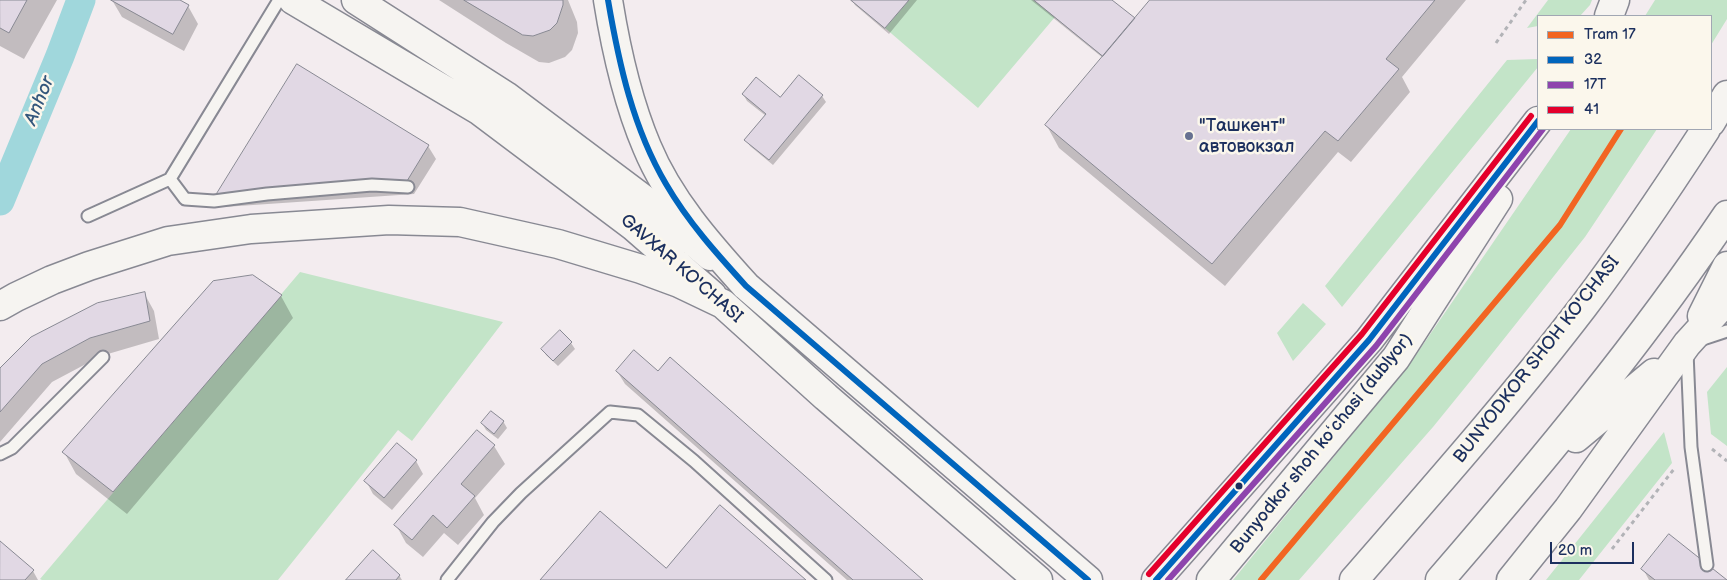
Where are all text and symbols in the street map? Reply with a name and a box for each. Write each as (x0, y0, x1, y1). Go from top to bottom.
legend (1537, 15, 1712, 130)
text: Tram 17 (1584, 25, 1636, 44)
text: 32 (1584, 50, 1602, 69)
water label: Anhor (20, 73, 60, 129)
text: 17T (1584, 75, 1606, 94)
text: 41 (1584, 100, 1599, 119)
place label: "Ташкент" автовокзал (1199, 115, 1294, 158)
marker: "Ташкент" автовокзал (1183, 130, 1195, 142)
street label: GAVXAR KO'CHASI (615, 210, 747, 328)
street label: BUNYODKOR SHOH KO'CHASI (1449, 252, 1625, 468)
street label: Bunyodkor shoh koʻchasi (dublyor) (1226, 330, 1418, 558)
unlabelled marker (1234, 481, 1244, 491)
scale bar (1552, 532, 1636, 564)
text: 20 m (1558, 541, 1592, 560)

